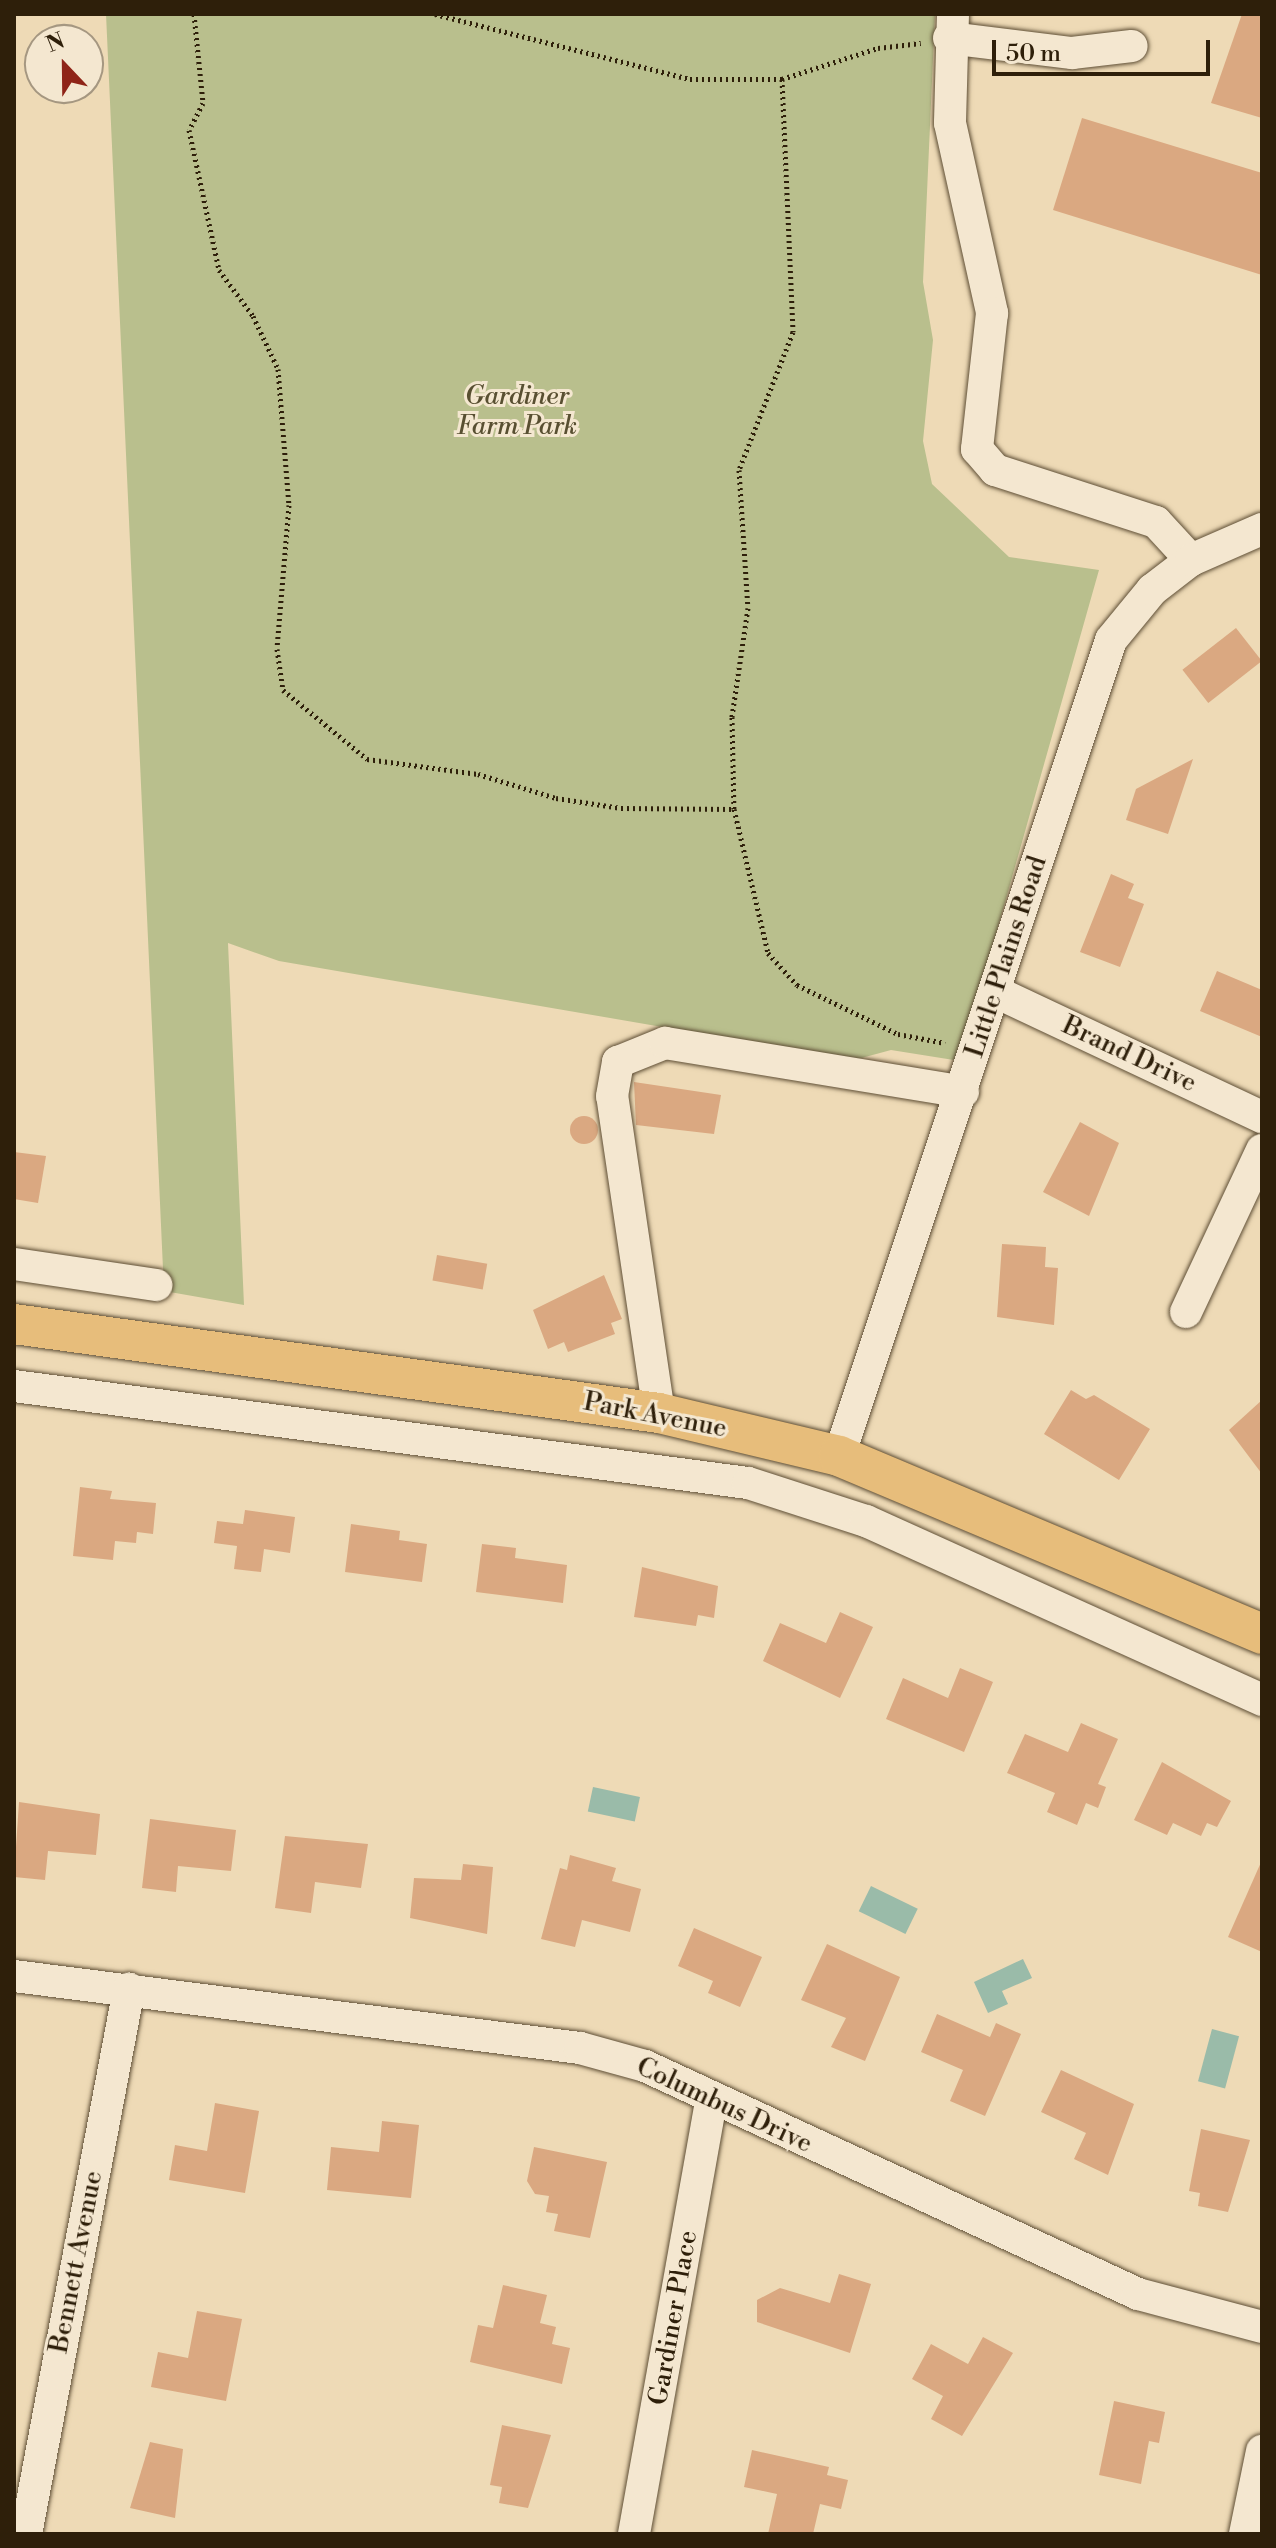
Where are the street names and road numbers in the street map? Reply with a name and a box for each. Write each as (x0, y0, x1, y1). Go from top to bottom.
street label: Little Plains Road (960, 852, 1054, 1062)
street label: Brand Drive (1057, 1010, 1201, 1100)
street label: Park Avenue (581, 1387, 729, 1445)
street label: Columbus Drive (631, 2052, 817, 2160)
street label: Bennett Avenue (44, 2168, 110, 2356)
street label: Gardiner Place (643, 2228, 705, 2408)

